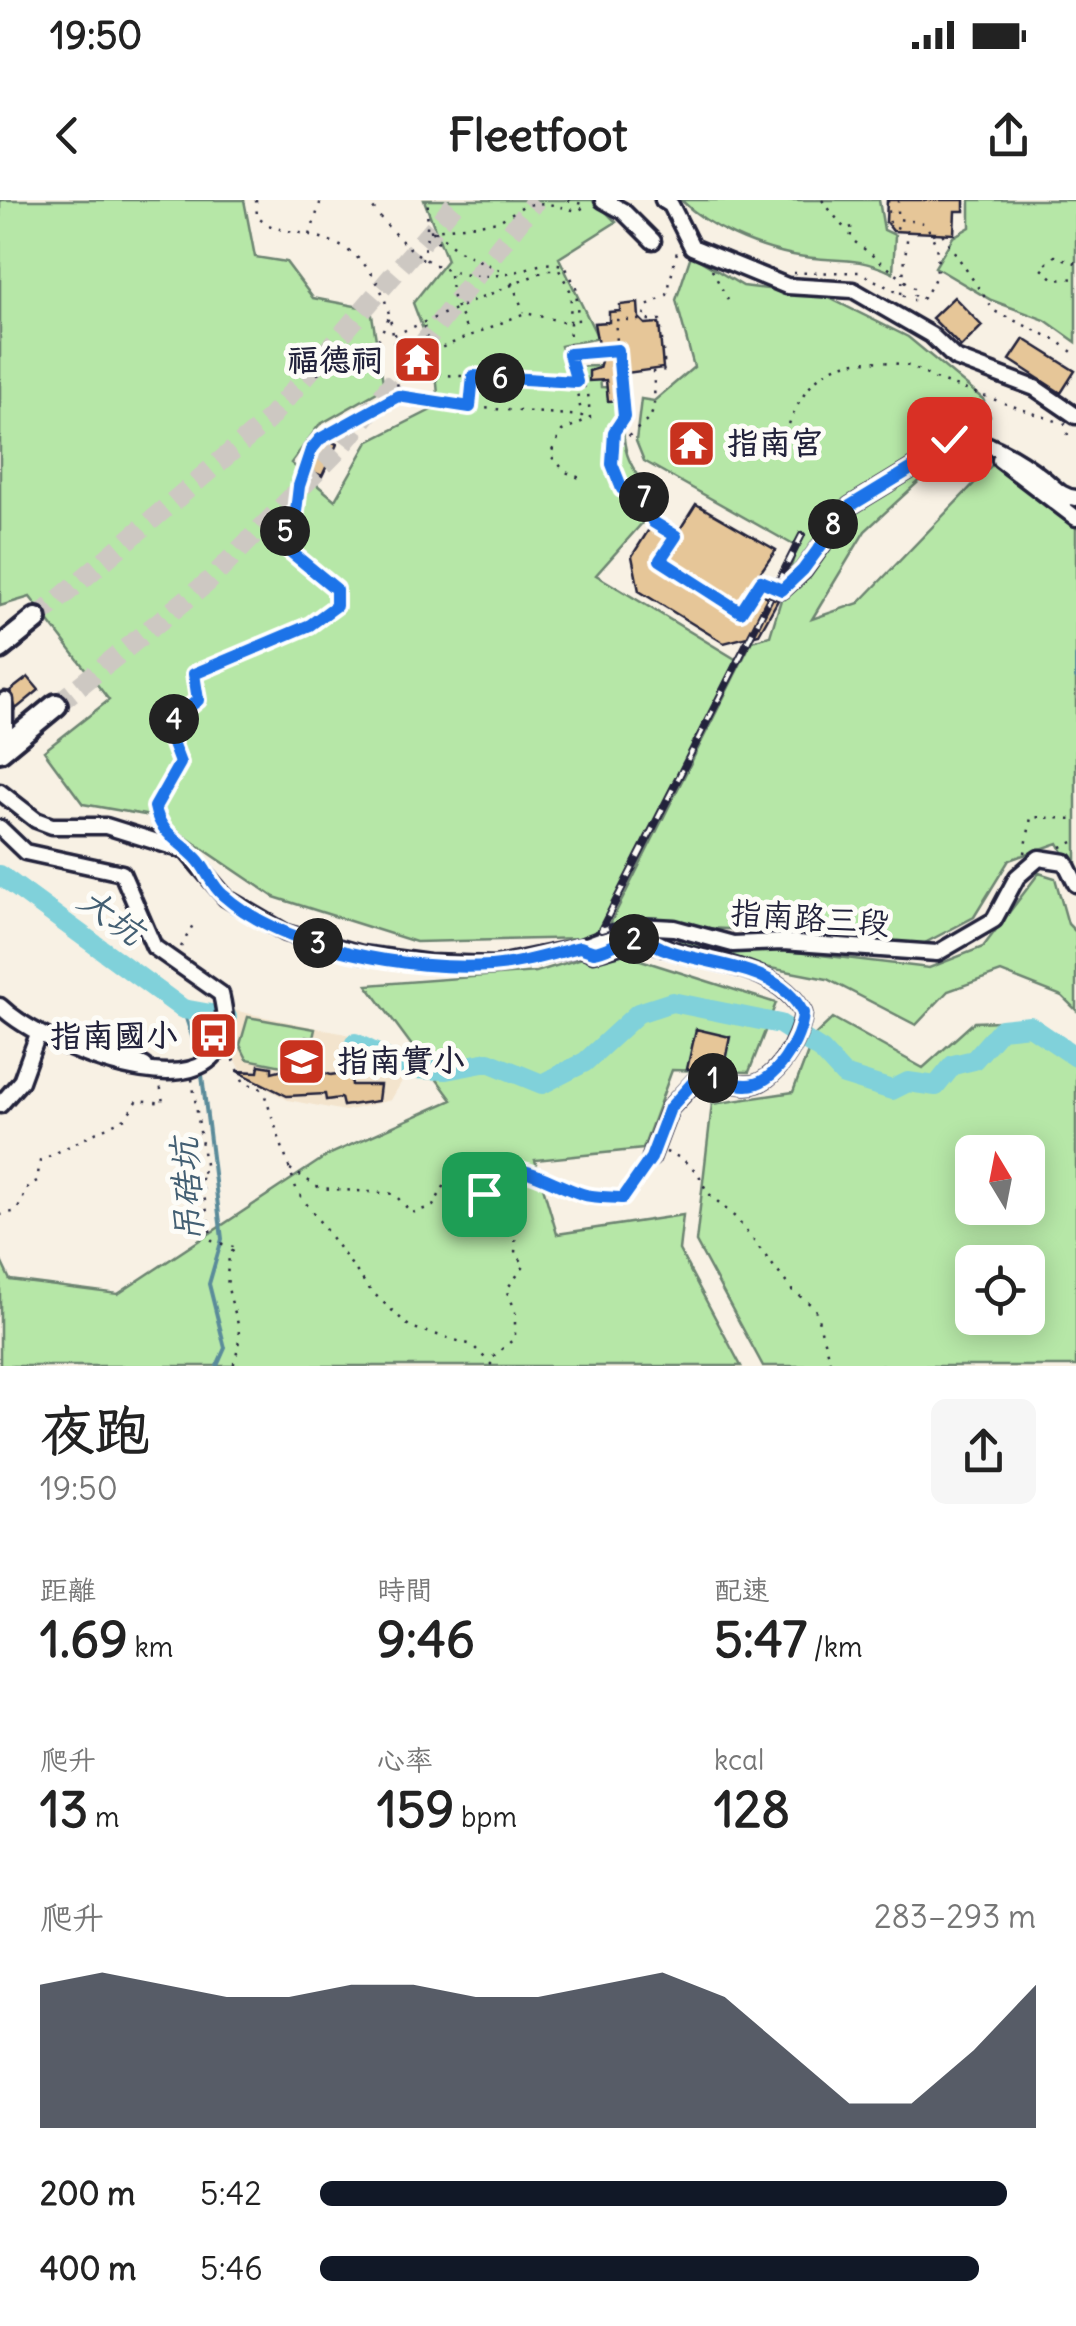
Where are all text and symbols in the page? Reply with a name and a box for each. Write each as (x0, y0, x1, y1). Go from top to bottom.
text: 19:50 (50, 12, 142, 59)
text: Fleetfoot (449, 107, 627, 163)
icon: back (40, 108, 95, 163)
icon: share (981, 108, 1036, 163)
temple icon: 福德祠 (392, 334, 444, 386)
place label: 福德祠 (287, 339, 383, 380)
pin: 6 (475, 353, 525, 403)
text: 6 (492, 360, 508, 396)
pin (907, 397, 992, 482)
icon: check (922, 412, 977, 467)
temple icon: 指南宮 (666, 417, 718, 469)
place label: 指南宮 (727, 422, 823, 463)
pin: 7 (619, 472, 669, 522)
text: 7 (637, 479, 651, 515)
pin: 8 (808, 499, 858, 549)
pin: 5 (260, 506, 310, 556)
text: 8 (825, 506, 841, 542)
text: 5 (277, 513, 293, 549)
pin: 4 (149, 694, 199, 744)
text: 4 (166, 701, 182, 737)
water label: 大坑 (70, 877, 156, 956)
street label: 指南路三段 (729, 891, 891, 944)
pin: 2 (609, 914, 659, 964)
pin: 3 (293, 918, 343, 968)
text: 2 (626, 921, 642, 957)
text: 3 (310, 925, 326, 961)
bus stop icon: 指南國小 (187, 1010, 239, 1062)
place label: 指南國小 (50, 1015, 178, 1056)
school or university icon: 指南實小 (276, 1035, 328, 1087)
place label: 指南實小 (337, 1040, 465, 1081)
pin: 1 (688, 1053, 738, 1103)
text: 1 (707, 1060, 719, 1096)
water label: 吊硞坑 (161, 1132, 211, 1244)
north arrow (955, 1135, 1045, 1225)
map controls (955, 1135, 1045, 1335)
pin (442, 1152, 527, 1237)
icon: arrive (457, 1167, 512, 1222)
button: locate (955, 1245, 1045, 1335)
text: 夜跑 (40, 1396, 150, 1465)
button: share (931, 1399, 1036, 1504)
text: 19:50 (40, 1468, 118, 1509)
text: 距離 (40, 1572, 96, 1608)
text: 時間 (377, 1572, 433, 1608)
text: 配速 (714, 1572, 770, 1608)
text: 1.69 (40, 1608, 128, 1671)
text: 9:46 (377, 1608, 475, 1671)
text: 5:47 (714, 1608, 807, 1671)
text: km (128, 1629, 173, 1665)
text: /km (807, 1629, 863, 1665)
text: 爬升 (40, 1742, 96, 1778)
text: 心率 (377, 1742, 433, 1778)
text: kcal (714, 1742, 764, 1778)
text: 13 (40, 1778, 88, 1841)
text: 159 (377, 1778, 454, 1841)
text: 128 (714, 1778, 790, 1841)
text: m (88, 1799, 119, 1835)
text: bpm (454, 1799, 517, 1835)
text: 283–293 m (874, 1896, 1036, 1937)
text: 爬升 (40, 1897, 104, 1938)
text: 200 m (40, 2173, 135, 2214)
text: 5:42 (200, 2173, 262, 2214)
text: 400 m (40, 2248, 136, 2289)
text: 5:46 (200, 2248, 263, 2289)

